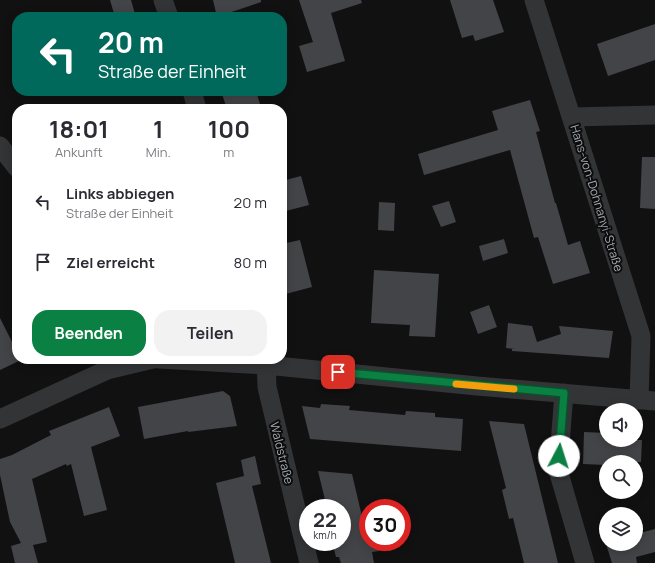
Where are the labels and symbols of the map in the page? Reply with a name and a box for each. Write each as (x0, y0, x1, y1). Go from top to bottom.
street label: Hans-von-Dohnanyi-Straße (567, 122, 627, 274)
pin (321, 355, 355, 389)
street label: Waldstraße (266, 420, 298, 486)
position arrow (538, 435, 580, 477)
speed limit sign: 30 (359, 499, 411, 551)

